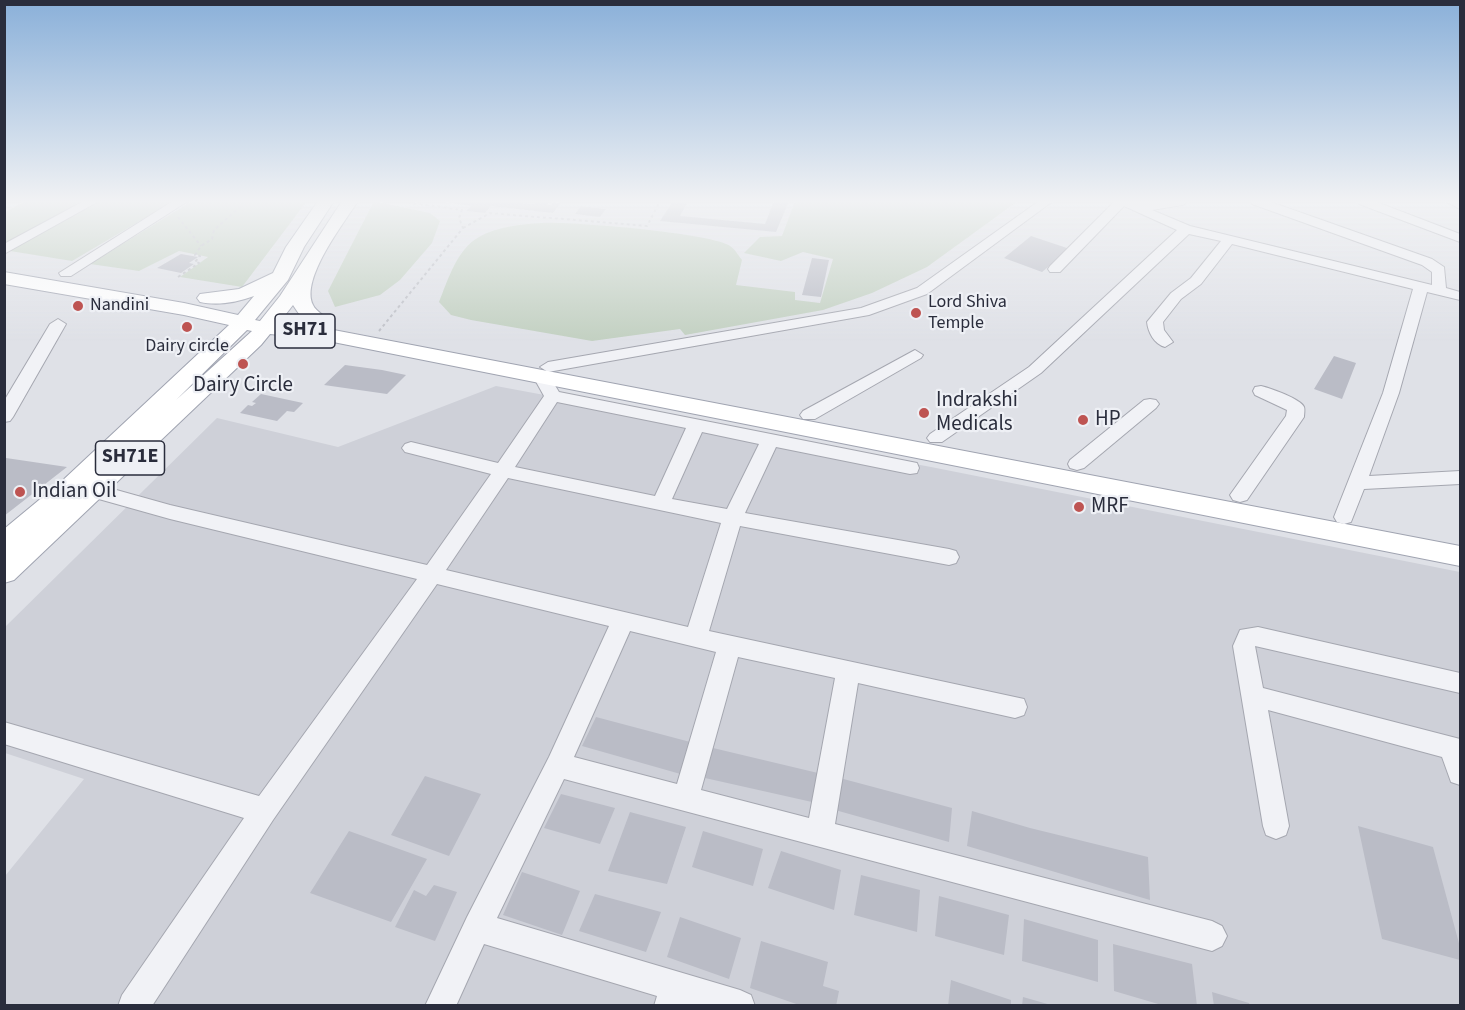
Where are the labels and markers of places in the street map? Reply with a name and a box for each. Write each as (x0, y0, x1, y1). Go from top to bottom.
place label: Lord Shiva Temple (928, 292, 1007, 334)
place label: Nandini (90, 295, 149, 317)
marker: Nandini (71, 299, 85, 313)
marker: Lord Shiva Temple (909, 306, 923, 320)
marker: Dairy circle (180, 320, 194, 334)
place label: Dairy circle (145, 336, 229, 358)
marker: Dairy Circle (236, 357, 250, 371)
place label: Dairy Circle (193, 373, 293, 399)
place label: Indrakshi Medicals (936, 388, 1018, 438)
marker: Indrakshi Medicals (917, 406, 931, 420)
place label: HP (1095, 407, 1121, 433)
marker: HP (1076, 413, 1090, 427)
place label: Indian Oil (32, 479, 117, 505)
marker: Indian Oil (13, 485, 27, 499)
place label: MRF (1091, 494, 1129, 520)
marker: MRF (1072, 500, 1086, 514)

